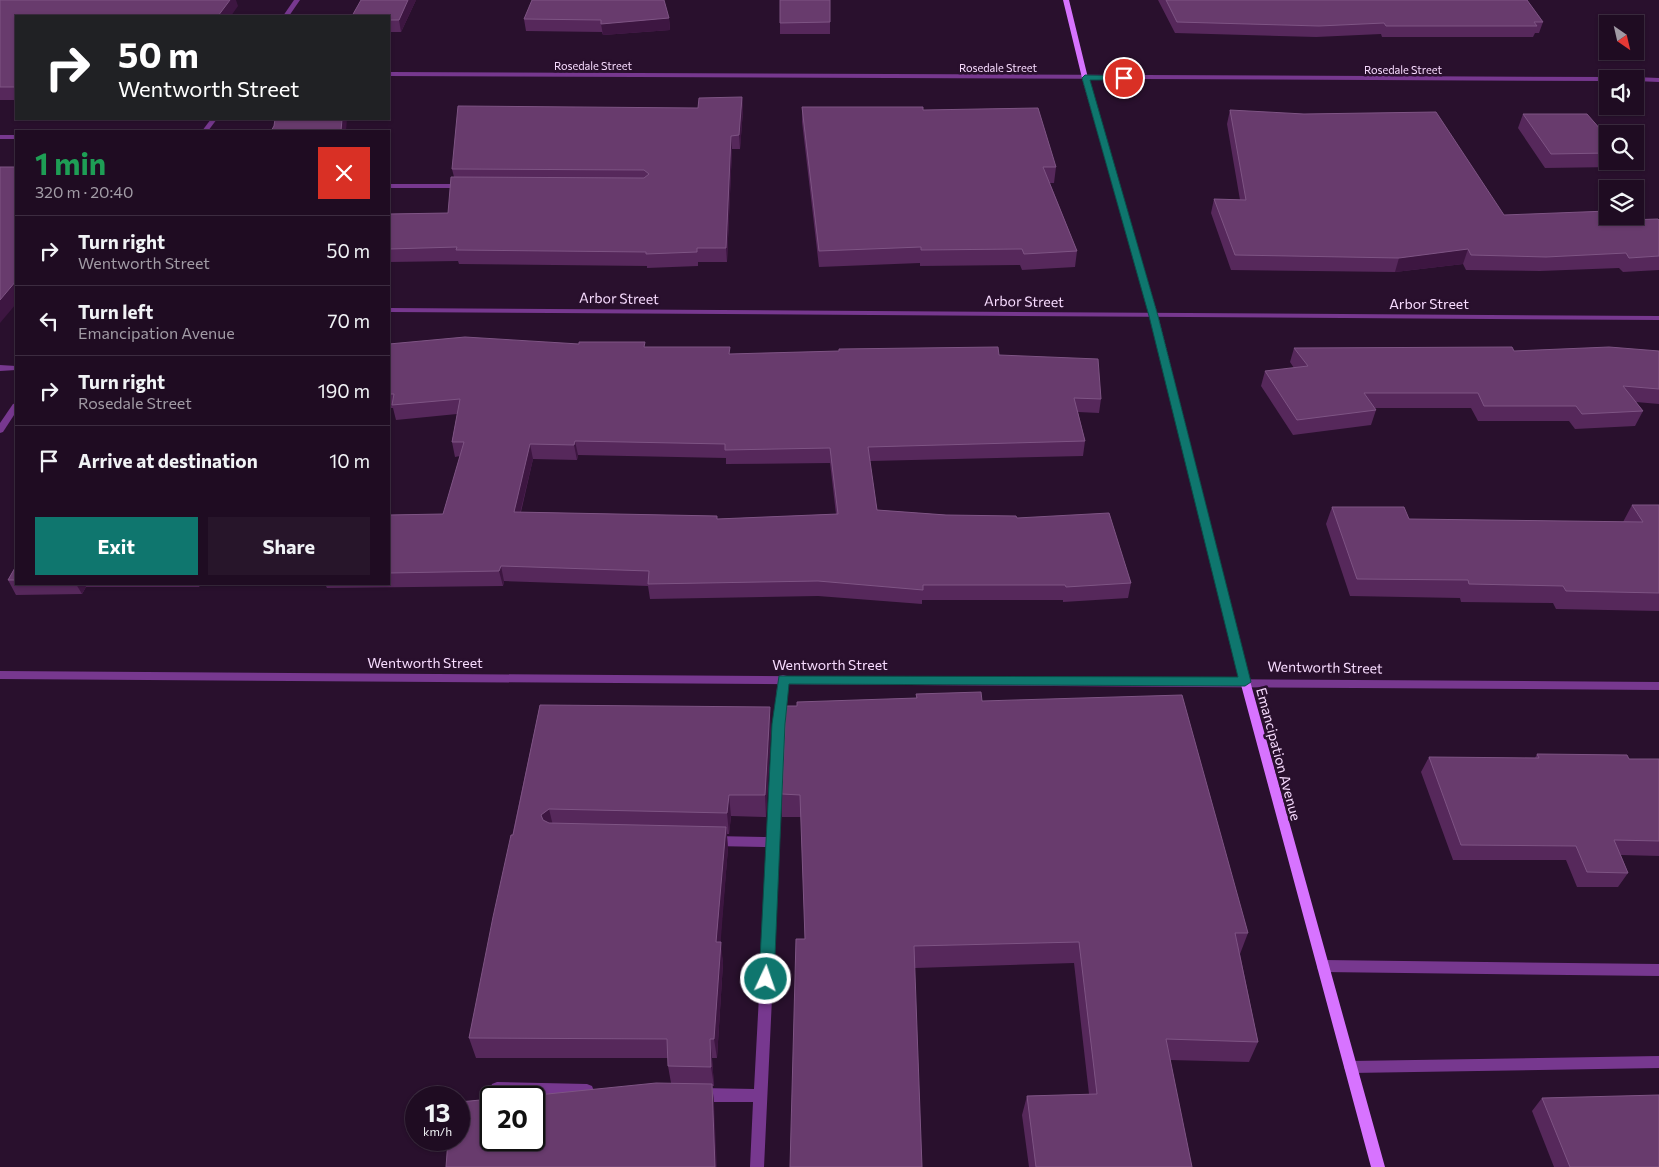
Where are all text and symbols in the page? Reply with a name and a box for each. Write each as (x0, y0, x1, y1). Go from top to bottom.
north arrow (1599, 15, 1644, 60)
map controls (1599, 15, 1644, 225)
text: 50 m (118, 32, 199, 75)
icon: right (35, 35, 100, 100)
pin (1103, 57, 1145, 99)
street label: Rosedale Street (554, 59, 633, 72)
street label: Rosedale Street (959, 61, 1038, 74)
street label: Rosedale Street (1364, 63, 1443, 76)
icon: arrive (1110, 64, 1138, 92)
button: sound (1599, 70, 1644, 115)
text: Wentworth Street (118, 75, 299, 102)
button: search (1599, 125, 1644, 170)
text: 1 min (35, 144, 106, 181)
button: close (318, 147, 370, 199)
button: layers (1599, 180, 1644, 225)
text: 320 m · 20:40 (35, 182, 133, 201)
text: Turn right (78, 230, 165, 253)
icon: right (35, 237, 63, 265)
text: 50 m (326, 239, 370, 262)
text: Wentworth Street (78, 253, 210, 272)
street label: Arbor Street (579, 289, 659, 307)
street label: Arbor Street (984, 292, 1064, 310)
street label: Arbor Street (1389, 295, 1469, 312)
text: Turn left (78, 300, 153, 323)
icon: left (35, 307, 63, 335)
text: 70 m (327, 309, 370, 332)
text: Emancipation Avenue (78, 323, 235, 342)
text: Turn right (78, 370, 165, 393)
icon: right (35, 377, 63, 405)
text: 190 m (318, 379, 370, 402)
text: Rosedale Street (78, 393, 192, 412)
icon: arrive (35, 447, 63, 475)
text: Arrive at destination (78, 449, 258, 472)
text: 10 m (329, 449, 370, 472)
button: Exit (35, 517, 198, 575)
button: Share (208, 517, 370, 575)
street label: Wentworth Street (367, 654, 483, 671)
street label: Wentworth Street (772, 656, 888, 673)
street label: Wentworth Street (1267, 657, 1383, 677)
street label: Emancipation Avenue (1253, 686, 1305, 822)
position arrow (739, 952, 791, 1004)
speed limit sign: 20 (480, 1086, 545, 1151)
text: 13 (425, 1097, 450, 1127)
text: km/h (423, 1124, 452, 1138)

